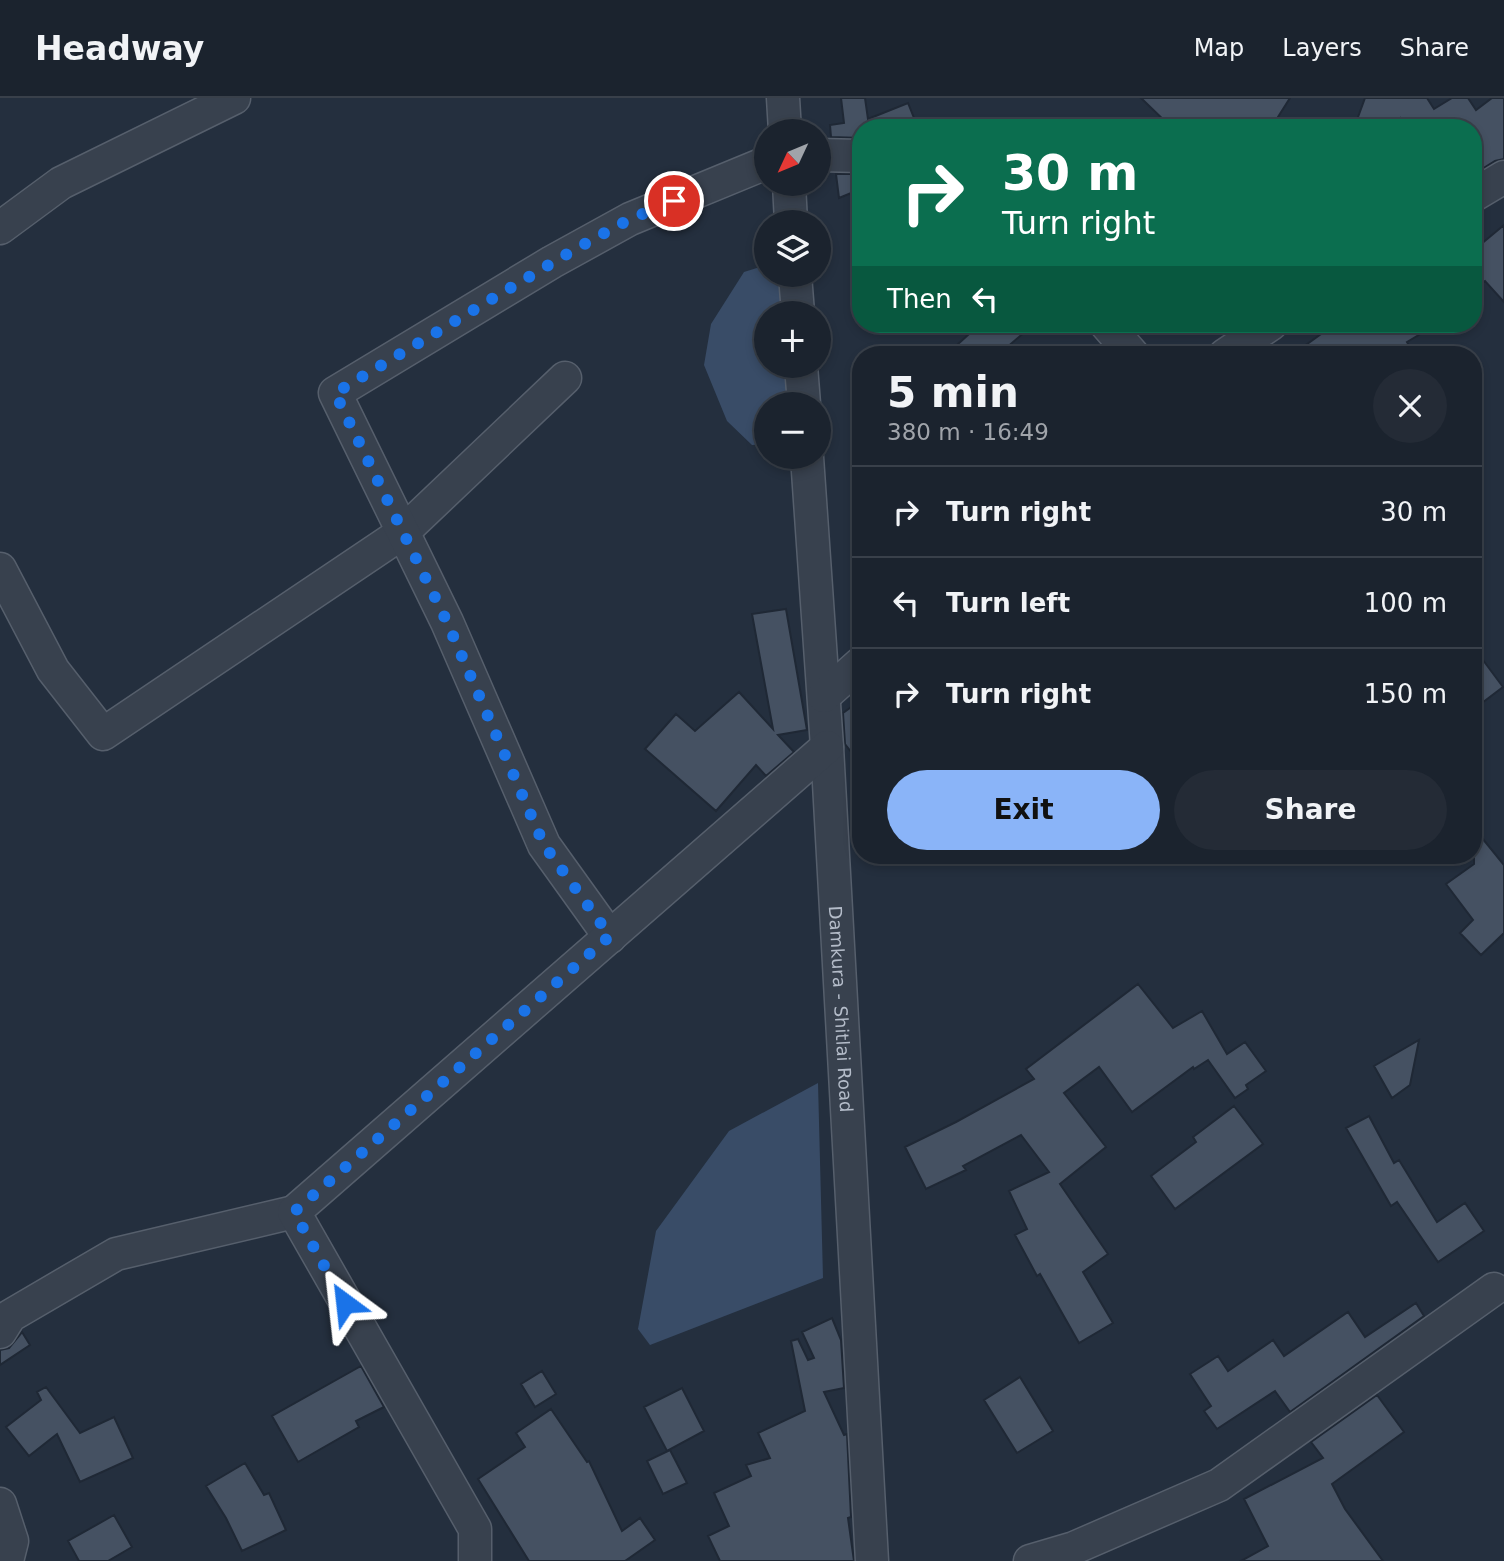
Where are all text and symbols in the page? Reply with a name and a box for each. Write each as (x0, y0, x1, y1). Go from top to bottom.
text: Headway (35, 29, 204, 68)
text: Map (1194, 34, 1244, 62)
text: Layers (1282, 34, 1362, 62)
text: Share (1400, 34, 1469, 62)
north arrow (754, 119, 831, 196)
map controls (754, 119, 831, 469)
text: 30 m (1002, 145, 1138, 202)
icon: right (887, 147, 978, 238)
pin (644, 171, 704, 231)
icon: arrive (655, 182, 693, 220)
text: Turn right (1002, 204, 1155, 242)
button: layers (754, 210, 831, 287)
icon: left (966, 280, 1004, 318)
text: Then (887, 284, 952, 314)
button: + (754, 301, 831, 378)
text: 5 min (887, 368, 1019, 417)
button: close (1373, 369, 1447, 443)
button: − (754, 392, 831, 469)
text: 380 m · 16:49 (887, 419, 1049, 445)
icon: right (887, 493, 925, 531)
text: Turn right (946, 497, 1091, 527)
text: 30 m (1380, 497, 1447, 527)
icon: left (887, 584, 925, 622)
text: Turn left (946, 588, 1070, 618)
text: 100 m (1364, 588, 1447, 618)
icon: right (887, 675, 925, 713)
text: Turn right (946, 679, 1091, 709)
text: 150 m (1364, 679, 1447, 709)
button: Exit (887, 770, 1160, 850)
button: Share (1174, 770, 1447, 850)
street label: Damkura - Shitlai Road (825, 905, 858, 1113)
position arrow (308, 1266, 382, 1340)

